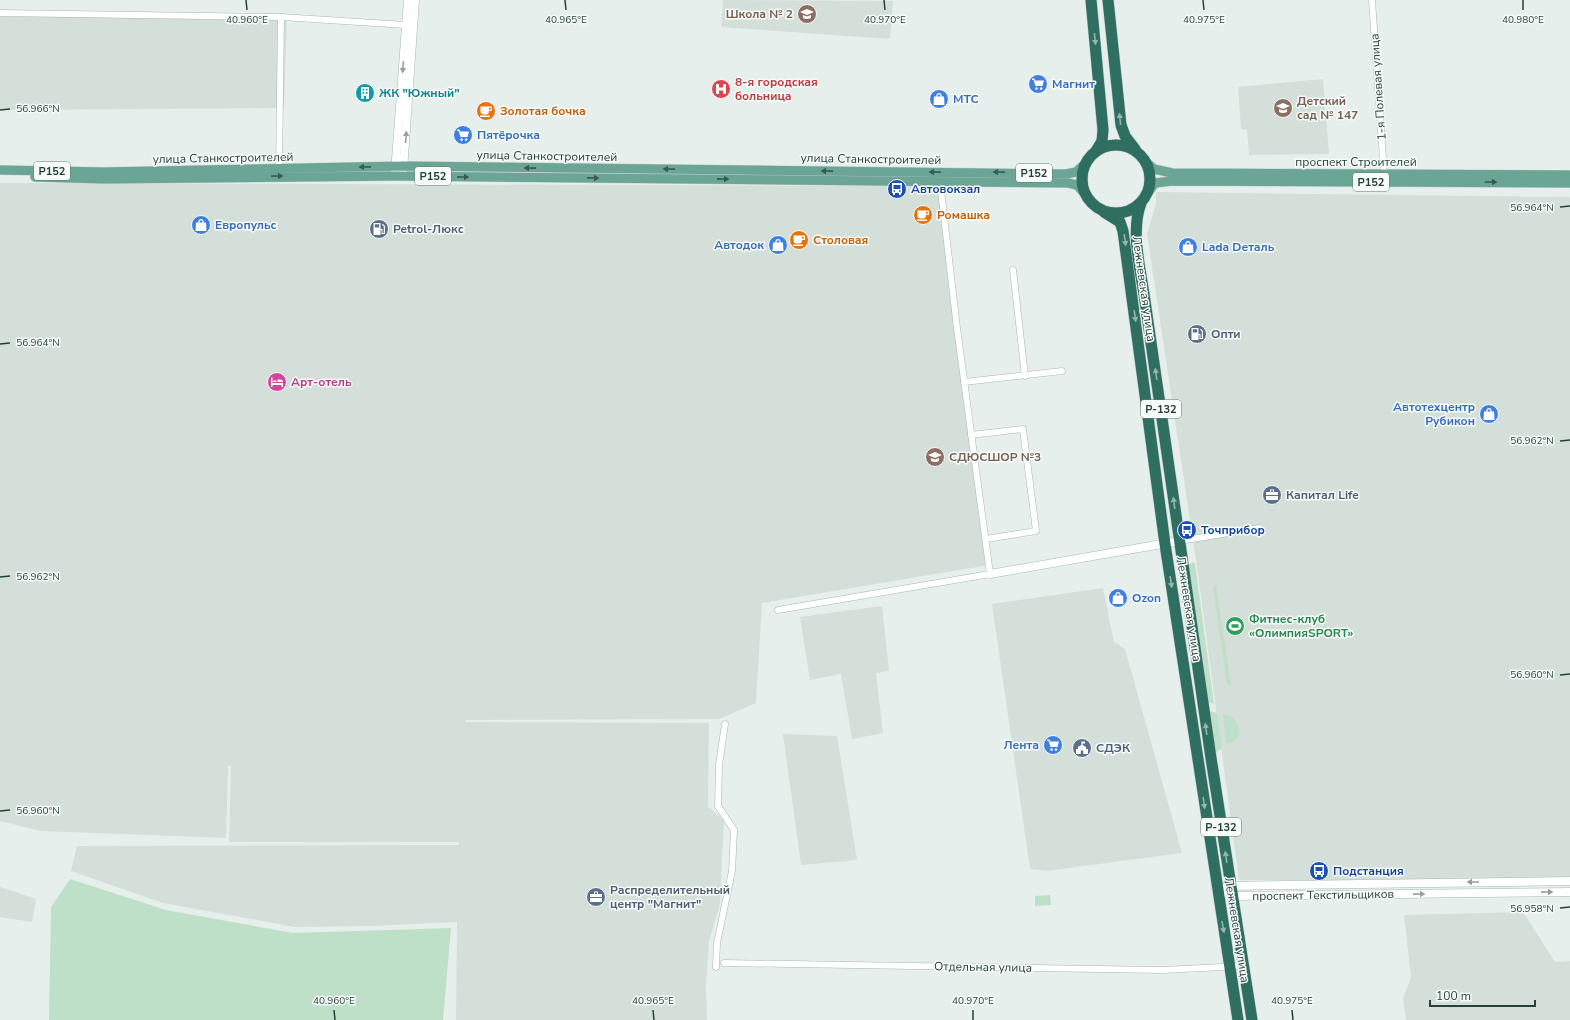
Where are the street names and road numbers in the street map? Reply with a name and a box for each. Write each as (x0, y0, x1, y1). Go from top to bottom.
street label: 1-я Полевая улица (1366, 33, 1390, 141)
street label: улица Станкостроителей (477, 147, 617, 165)
street label: улица Станкостроителей (153, 149, 293, 167)
street label: улица Станкостроителей (801, 150, 941, 168)
street label: проспект Строителей (1295, 154, 1417, 170)
road number: Р152 (34, 162, 70, 180)
road number: Р152 (1016, 164, 1052, 182)
road number: Р152 (415, 167, 451, 185)
road number: Р152 (1353, 173, 1389, 191)
street label: Лежневская улица (1129, 235, 1159, 343)
road number: Р-132 (1141, 400, 1181, 418)
street label: Лежневская улица (1173, 555, 1205, 663)
road number: Р-132 (1201, 818, 1241, 836)
street label: Лежневская улица (1221, 876, 1253, 984)
street label: проспект Текстильщиков (1252, 886, 1394, 904)
street label: Отдельная улица (934, 958, 1032, 976)

